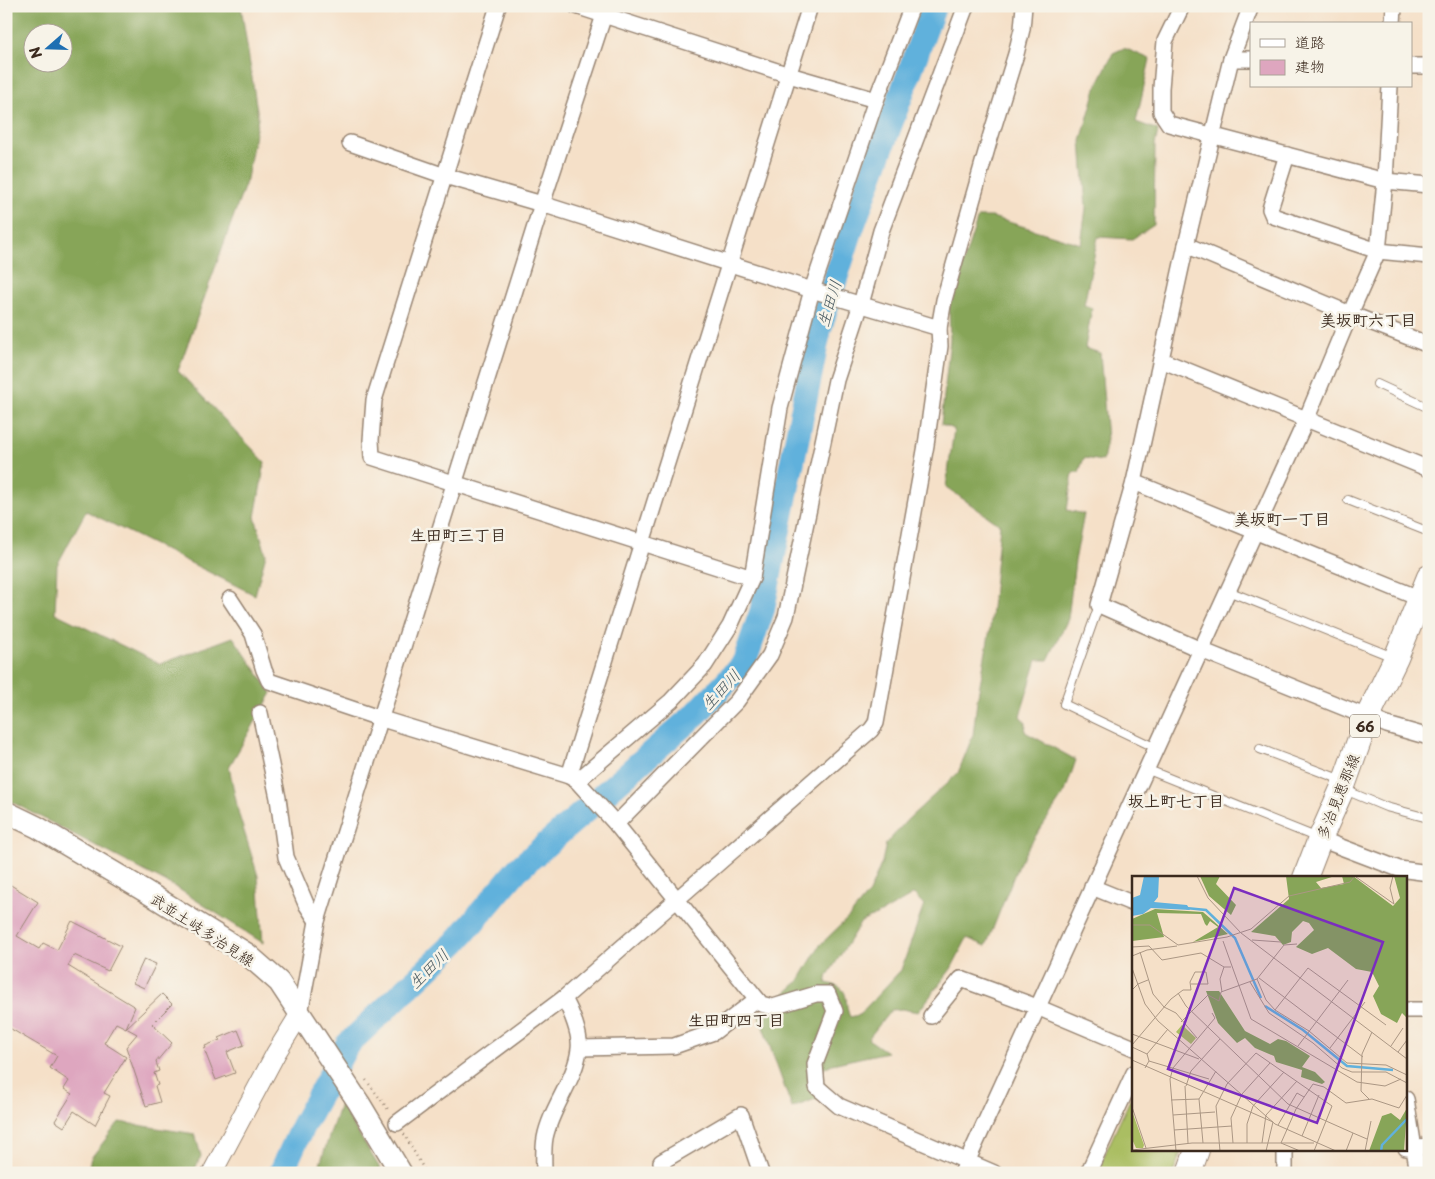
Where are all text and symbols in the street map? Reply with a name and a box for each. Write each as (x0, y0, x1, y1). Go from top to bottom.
north arrow (22, 22, 72, 72)
legend (1250, 22, 1412, 88)
text: 道路 (1295, 30, 1325, 53)
text: N (24, 44, 47, 61)
text: 建物 (1295, 54, 1325, 77)
water label: 生田川 (810, 277, 846, 329)
district label: 美坂町六丁目 (1320, 307, 1416, 331)
district label: 美坂町一丁目 (1234, 506, 1330, 530)
district label: 生田町三丁目 (410, 522, 506, 546)
water label: 生田川 (695, 663, 745, 715)
road number: 66 (1350, 714, 1380, 738)
street label: 多治見恵那線 (1309, 750, 1365, 842)
district label: 坂上町七丁目 (1128, 788, 1224, 812)
inset map (1132, 876, 1408, 1152)
street label: 武並土岐多治見線 (146, 887, 260, 971)
water label: 生田川 (402, 943, 454, 993)
district label: 生田町四丁目 (688, 1007, 784, 1031)

